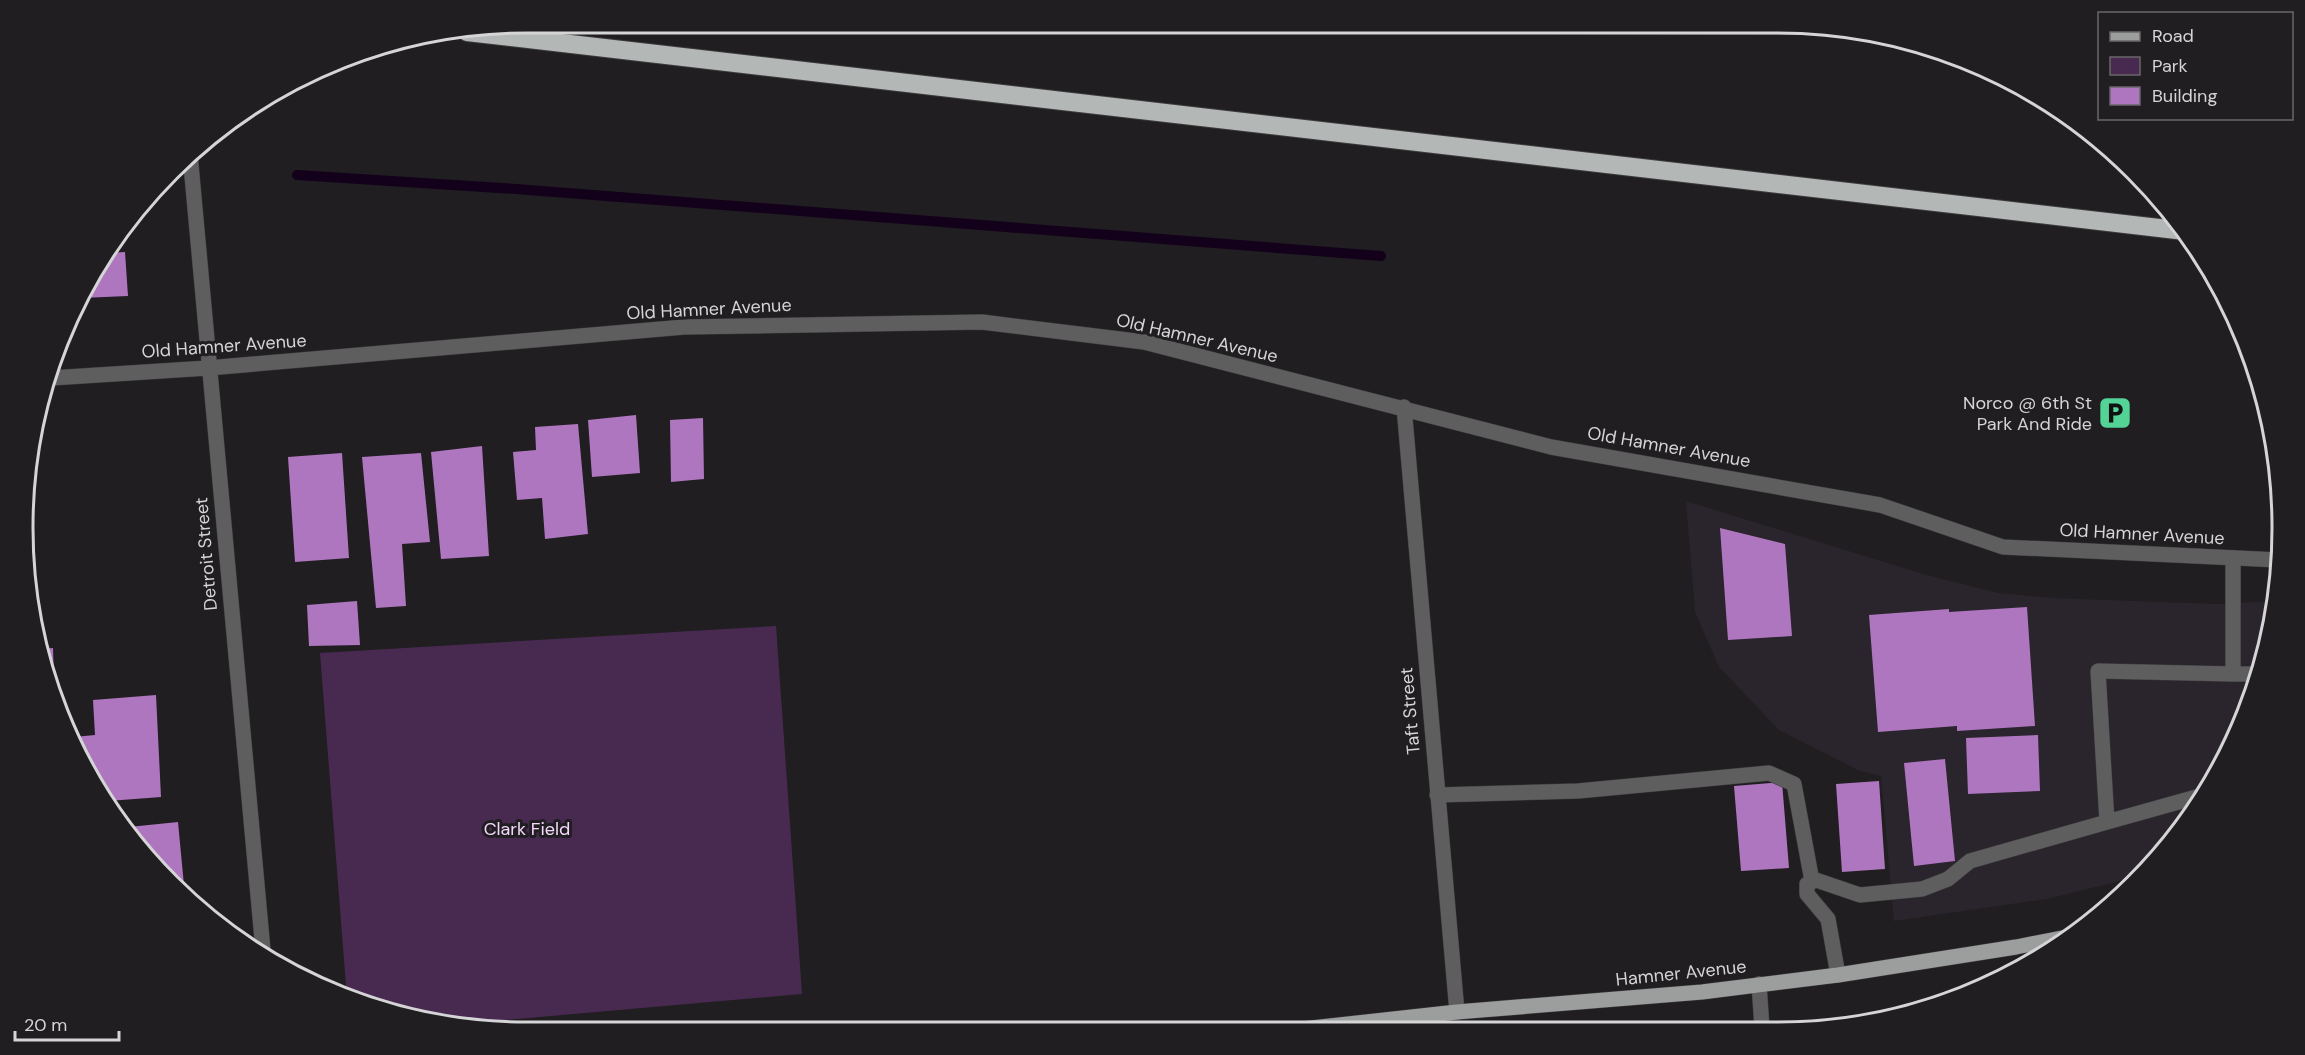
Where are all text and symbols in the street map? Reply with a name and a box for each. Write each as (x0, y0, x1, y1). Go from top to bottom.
legend (2098, 12, 2293, 120)
text: Road (2152, 24, 2194, 48)
text: Park (2152, 54, 2188, 78)
text: Building (2152, 84, 2217, 108)
street label: Old Hamner Avenue (626, 293, 792, 325)
street label: Old Hamner Avenue (1114, 308, 1280, 368)
street label: Old Hamner Avenue (141, 328, 307, 364)
place label: Norco @ 6th St Park And Ride (1963, 391, 2092, 436)
parking icon: Norco @ 6th St Park And Ride (2097, 395, 2133, 431)
street label: Old Hamner Avenue (1586, 421, 1752, 473)
street label: Detroit Street (189, 496, 223, 612)
street label: Old Hamner Avenue (2059, 518, 2225, 550)
street label: Taft Street (1394, 666, 1426, 756)
park label: Clark Field (484, 817, 570, 841)
street label: Hamner Avenue (1614, 954, 1748, 992)
scale bar (15, 1004, 118, 1042)
text: 20 m (24, 1013, 67, 1037)

